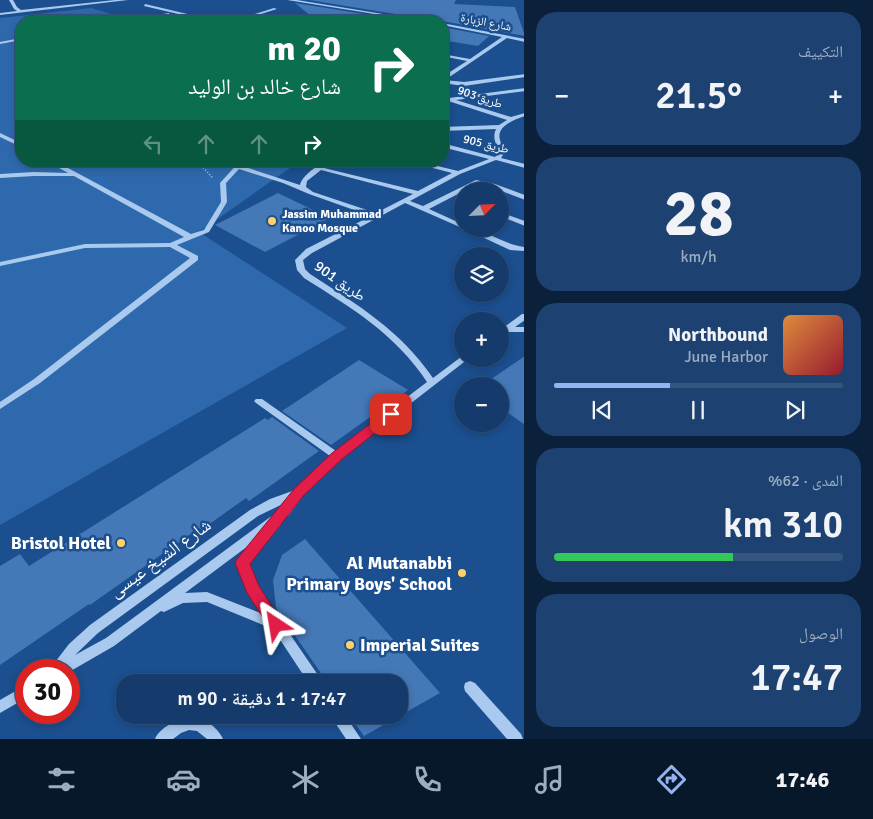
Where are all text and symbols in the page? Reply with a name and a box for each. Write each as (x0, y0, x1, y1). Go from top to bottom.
street label: شارع الزبارة (459, 10, 513, 35)
text: 20 m (267, 27, 341, 70)
icon: right (359, 35, 424, 100)
text: التكييف (798, 42, 843, 62)
text: 21.5° (655, 72, 742, 119)
text: شارع خالد بن الوليد (188, 73, 341, 100)
text: − (554, 79, 569, 113)
text: + (828, 79, 843, 113)
street label: طريق 903 (455, 83, 504, 112)
icon: left (139, 130, 167, 158)
icon: ahead (192, 130, 220, 158)
icon: ahead (245, 130, 273, 158)
icon: right (298, 130, 326, 158)
street label: طريق 905 (461, 132, 510, 157)
text: 28 (663, 174, 734, 254)
north arrow (454, 182, 509, 238)
map controls (454, 182, 509, 432)
place label: Jassim Muhammad Kanoo Mosque (282, 207, 382, 236)
marker: Jassim Muhammad Kanoo Mosque (266, 215, 278, 227)
button: layers (454, 247, 509, 302)
text: km/h (680, 247, 717, 267)
street label: طريق 901 (310, 257, 369, 306)
button: + (454, 312, 509, 367)
text: Northbound (668, 323, 768, 347)
text: June Harbor (684, 347, 768, 367)
button: − (454, 377, 509, 432)
pin (370, 393, 412, 435)
icon: previous (588, 396, 616, 424)
icon: pause (684, 396, 712, 424)
icon: next (781, 396, 809, 424)
icon: arrive (377, 400, 405, 428)
text: المدى · 62% (768, 471, 843, 491)
text: 310 km (723, 501, 843, 548)
street label: شارع الشيخ عيسى (105, 514, 216, 603)
place label: Bristol Hotel (11, 532, 111, 554)
marker: Bristol Hotel (115, 537, 127, 549)
place label: Al Mutanabbi Primary Boys' School (286, 552, 452, 595)
marker: Al Mutanabbi Primary Boys' School (456, 567, 468, 579)
position arrow (249, 598, 301, 650)
text: الوصول (799, 624, 843, 644)
place label: Imperial Suites (360, 634, 479, 656)
marker: Imperial Suites (344, 639, 356, 651)
text: 17:47 (750, 654, 843, 701)
speed limit sign: 30 (15, 659, 80, 724)
text: 17:47 · 1 دقيقة · 90 m (177, 687, 347, 711)
icon: filters (44, 762, 79, 797)
icon: car (166, 762, 201, 797)
icon: climate (288, 762, 323, 797)
icon: phone (410, 762, 445, 797)
icon: music (532, 762, 567, 797)
icon: directions (654, 762, 689, 797)
text: 17:46 (776, 766, 830, 793)

